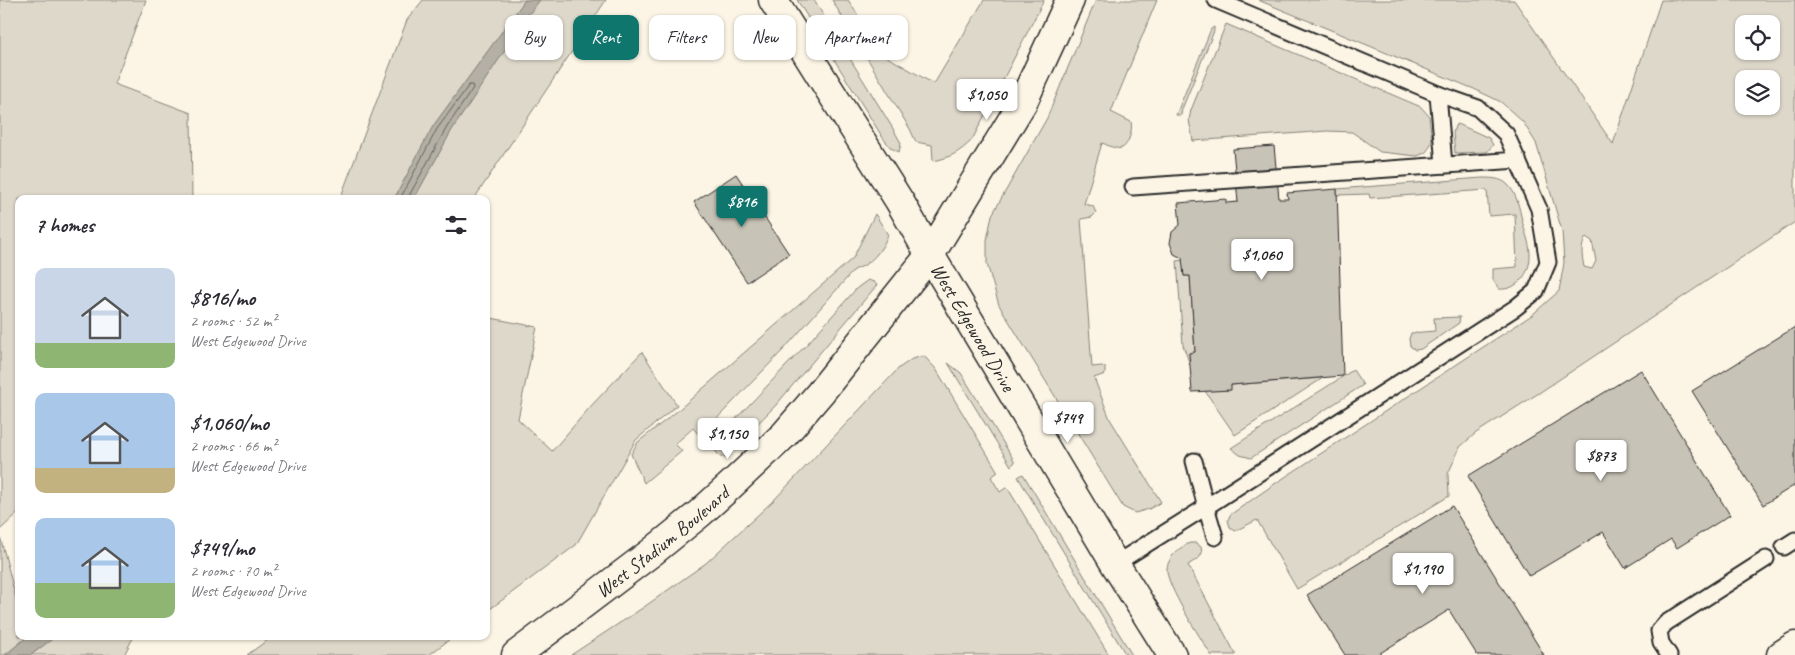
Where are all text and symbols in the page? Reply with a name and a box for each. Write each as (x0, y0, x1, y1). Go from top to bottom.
chip: Buy (505, 15, 563, 60)
chip: Rent (573, 15, 639, 60)
chip: Filters (649, 15, 724, 60)
chip: New (734, 15, 796, 60)
chip: Apartment (806, 15, 908, 60)
map controls (1735, 15, 1780, 115)
button: locate (1735, 15, 1780, 60)
button: layers (1735, 70, 1780, 115)
pin: $1,050 (946, 78, 1028, 121)
text: $1,050 (968, 85, 1006, 105)
pin: $816 (712, 186, 772, 228)
text: $816 (727, 192, 757, 212)
icon: filters (442, 211, 470, 239)
text: 7 homes (35, 212, 94, 238)
pin: $1,060 (1221, 238, 1303, 281)
text: $1,060 (1242, 245, 1282, 265)
street label: West Edgewood Drive (925, 259, 1022, 397)
text: $816/mo (190, 285, 255, 311)
icon: home (75, 288, 135, 348)
text: 2 rooms · 52 m² (190, 311, 276, 331)
text: West Edgewood Drive (190, 331, 306, 351)
pin: $749 (1038, 402, 1098, 444)
text: $749 (1054, 408, 1082, 428)
text: $1,060/mo (190, 410, 269, 436)
icon: home (75, 413, 135, 473)
pin: $1,150 (687, 418, 769, 460)
text: $1,150 (709, 424, 747, 444)
text: 2 rooms · 66 m² (190, 436, 276, 456)
pin: $873 (1571, 440, 1631, 482)
text: $873 (1587, 446, 1615, 466)
text: West Edgewood Drive (190, 456, 306, 476)
street label: West Stadium Boulevard (590, 478, 737, 603)
text: $749/mo (190, 535, 254, 561)
icon: home (75, 538, 135, 598)
pin: $1,190 (1382, 552, 1464, 595)
text: $1,190 (1404, 559, 1442, 579)
text: 2 rooms · 70 m² (190, 561, 276, 581)
text: West Edgewood Drive (190, 581, 306, 601)

